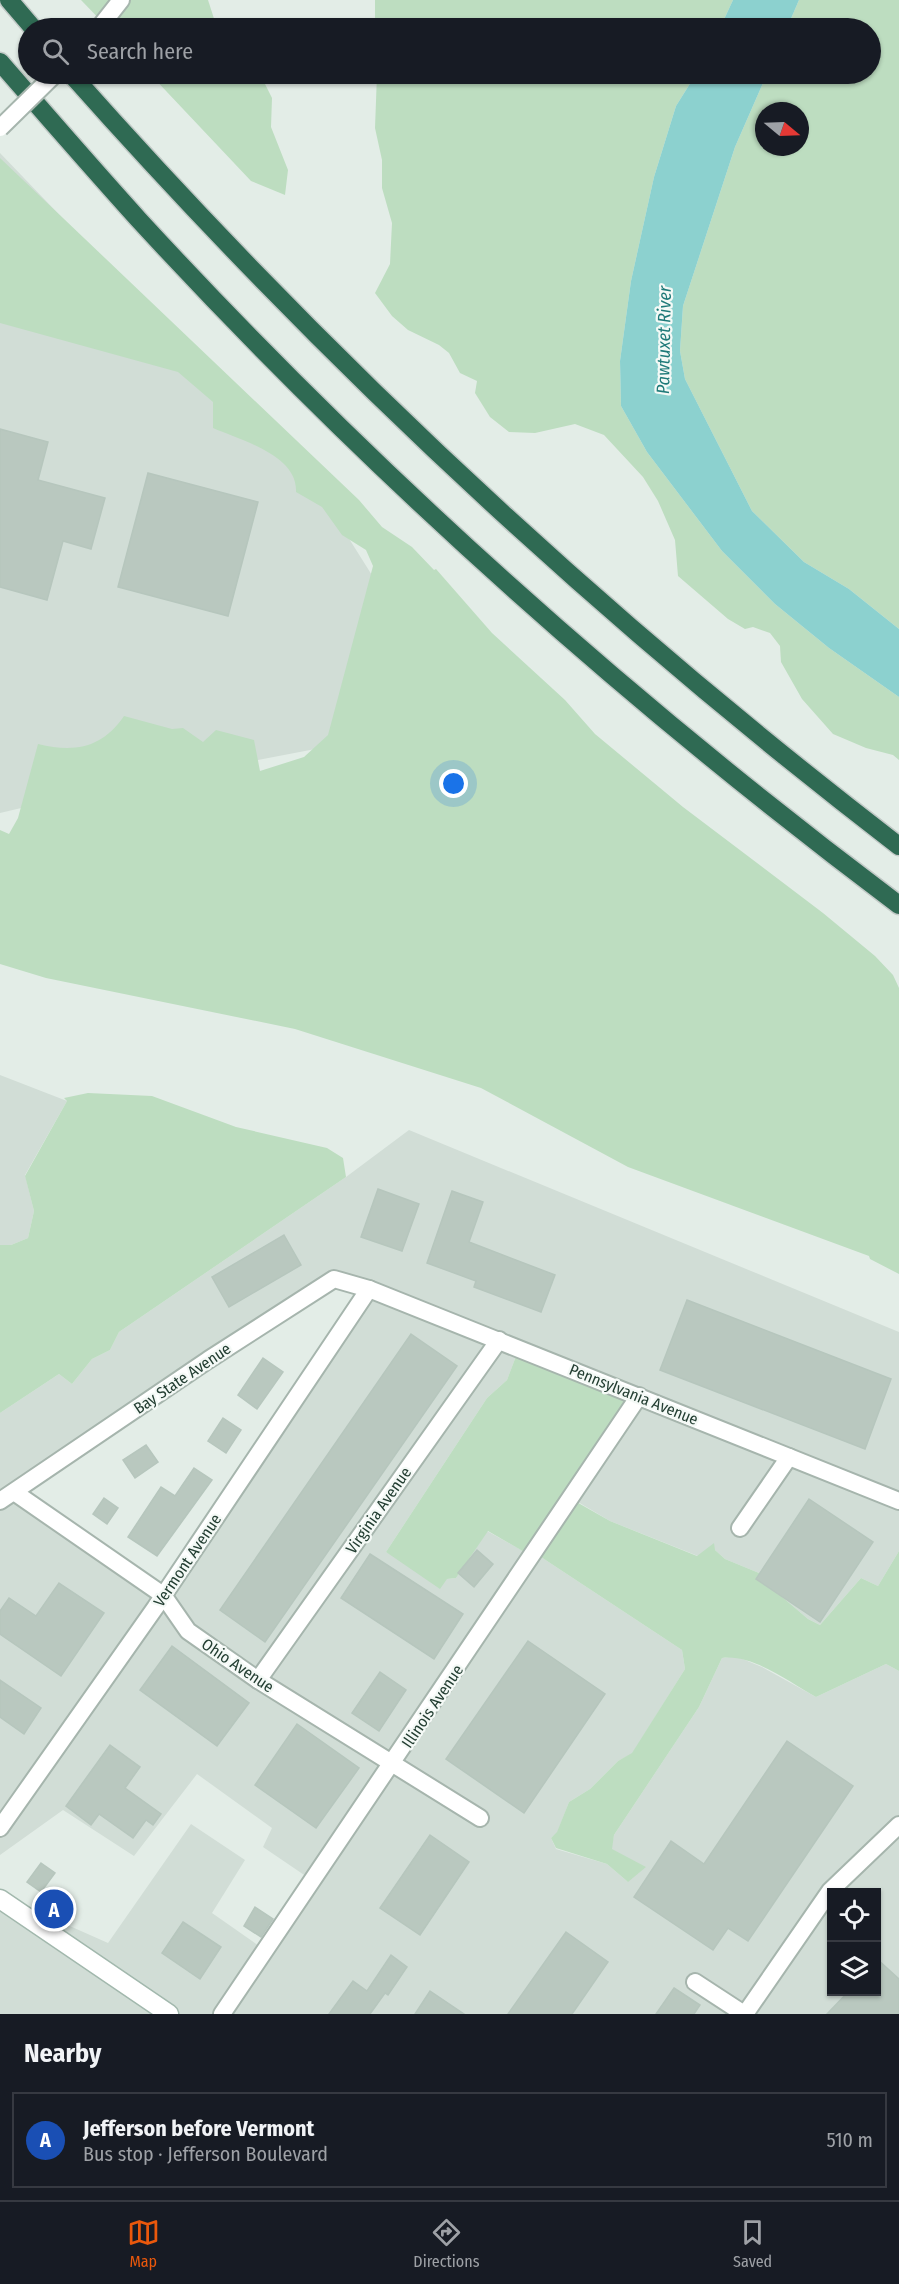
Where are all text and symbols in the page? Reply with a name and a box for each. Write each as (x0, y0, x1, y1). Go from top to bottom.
search box (18, 18, 881, 84)
icon: search (39, 35, 72, 68)
text: Search here (87, 38, 193, 65)
north arrow (755, 102, 809, 156)
water label: Pawtuxet River (652, 285, 676, 394)
your location (439, 769, 468, 798)
street label: Bay State Avenue (130, 1339, 234, 1418)
street label: Pennsylvania Avenue (567, 1360, 701, 1429)
street label: Virginia Avenue (342, 1463, 415, 1557)
street label: Vermont Avenue (149, 1510, 225, 1610)
street label: Ohio Avenue (198, 1634, 277, 1696)
street label: Illinois Avenue (398, 1661, 467, 1751)
pin: A (34, 1886, 74, 1932)
map controls (827, 1888, 881, 1996)
button: locate (827, 1888, 881, 1942)
button: layers (827, 1942, 881, 1996)
text: Nearby (24, 2038, 101, 2069)
text: Jefferson before Vermont (83, 2115, 314, 2142)
text: A (40, 2128, 51, 2152)
text: 510 m (827, 2128, 873, 2152)
text: Bus stop · Jefferson Boulevard (83, 2142, 328, 2166)
tab: Map (127, 2216, 160, 2271)
tab: Directions (413, 2216, 480, 2271)
tab: Saved (733, 2216, 772, 2271)

